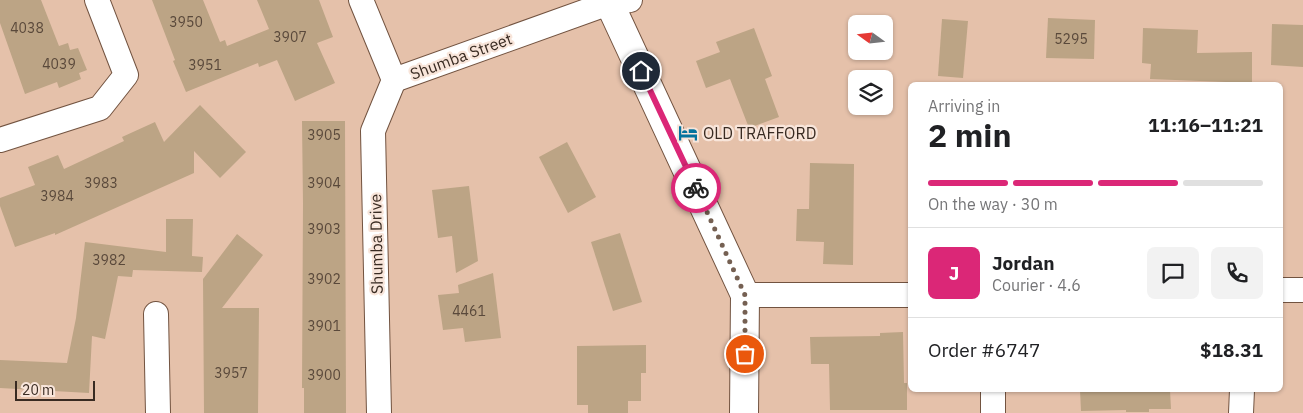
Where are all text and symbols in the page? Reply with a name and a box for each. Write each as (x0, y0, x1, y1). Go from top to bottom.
house number: 3950 (169, 13, 203, 31)
north arrow (848, 15, 892, 60)
map controls (848, 15, 893, 115)
house number: 4038 (10, 19, 44, 37)
house number: 3907 (273, 28, 307, 46)
street label: Shumba Street (407, 28, 515, 84)
house number: 5295 (1054, 30, 1088, 48)
pin (620, 50, 662, 92)
house number: 4039 (42, 55, 76, 73)
house number: 3951 (188, 56, 222, 74)
icon: home (627, 57, 655, 85)
button: layers (848, 70, 893, 115)
text: Arriving in (928, 96, 1000, 116)
text: 11:16–11:21 (1148, 113, 1263, 137)
text: 2 min (928, 114, 1012, 156)
hotel icon: OLD TRAFFORD (677, 122, 699, 144)
place label: OLD TRAFFORD (703, 123, 816, 143)
house number: 3905 (307, 126, 341, 144)
courier (671, 163, 721, 213)
house number: 3983 (84, 174, 118, 192)
house number: 3904 (307, 174, 341, 192)
icon: bike (682, 174, 710, 202)
house number: 3984 (40, 187, 74, 205)
street label: Shumba Drive (365, 194, 387, 294)
text: On the way · 30 m (928, 194, 1058, 214)
house number: 3903 (307, 220, 341, 238)
button: chat (1147, 247, 1199, 299)
button: phone (1211, 247, 1263, 299)
house number: 3982 (92, 251, 126, 269)
text: Jordan (992, 251, 1055, 275)
text: J (949, 261, 959, 285)
house number: 3902 (307, 270, 341, 288)
text: Courier · 4.6 (992, 275, 1081, 295)
house number: 4461 (452, 302, 486, 320)
house number: 3901 (307, 317, 341, 335)
pin (724, 333, 766, 375)
text: Order #6747 (928, 338, 1040, 362)
text: $18.31 (1200, 338, 1263, 362)
icon: bag (731, 340, 759, 368)
house number: 3957 (214, 364, 248, 382)
house number: 3900 (307, 366, 341, 384)
scale bar (15, 378, 95, 401)
text: 20 m (22, 381, 54, 399)

